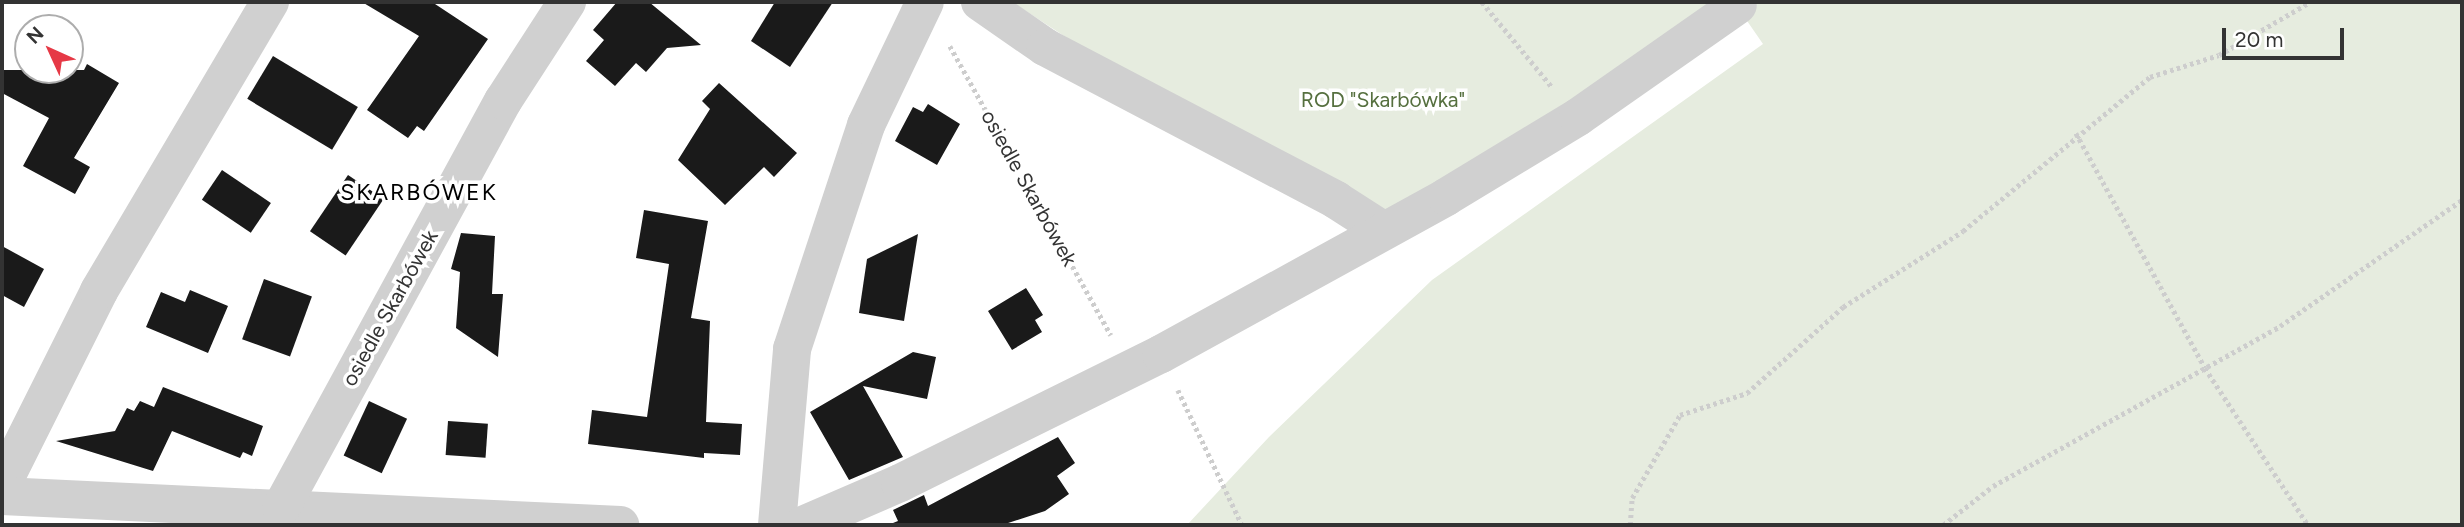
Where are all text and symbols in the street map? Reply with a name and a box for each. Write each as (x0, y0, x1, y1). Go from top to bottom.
north arrow (14, 14, 84, 84)
scale bar (2226, 14, 2348, 58)
text: N (22, 22, 49, 49)
text: 20 m (2235, 27, 2283, 52)
park label: ROD "Skarbówka" (1301, 87, 1465, 113)
street label: osiedle Skarbówek (976, 106, 1082, 270)
district label: SKARBÓWEK (341, 178, 497, 206)
street label: osiedle Skarbówek (337, 226, 443, 390)

